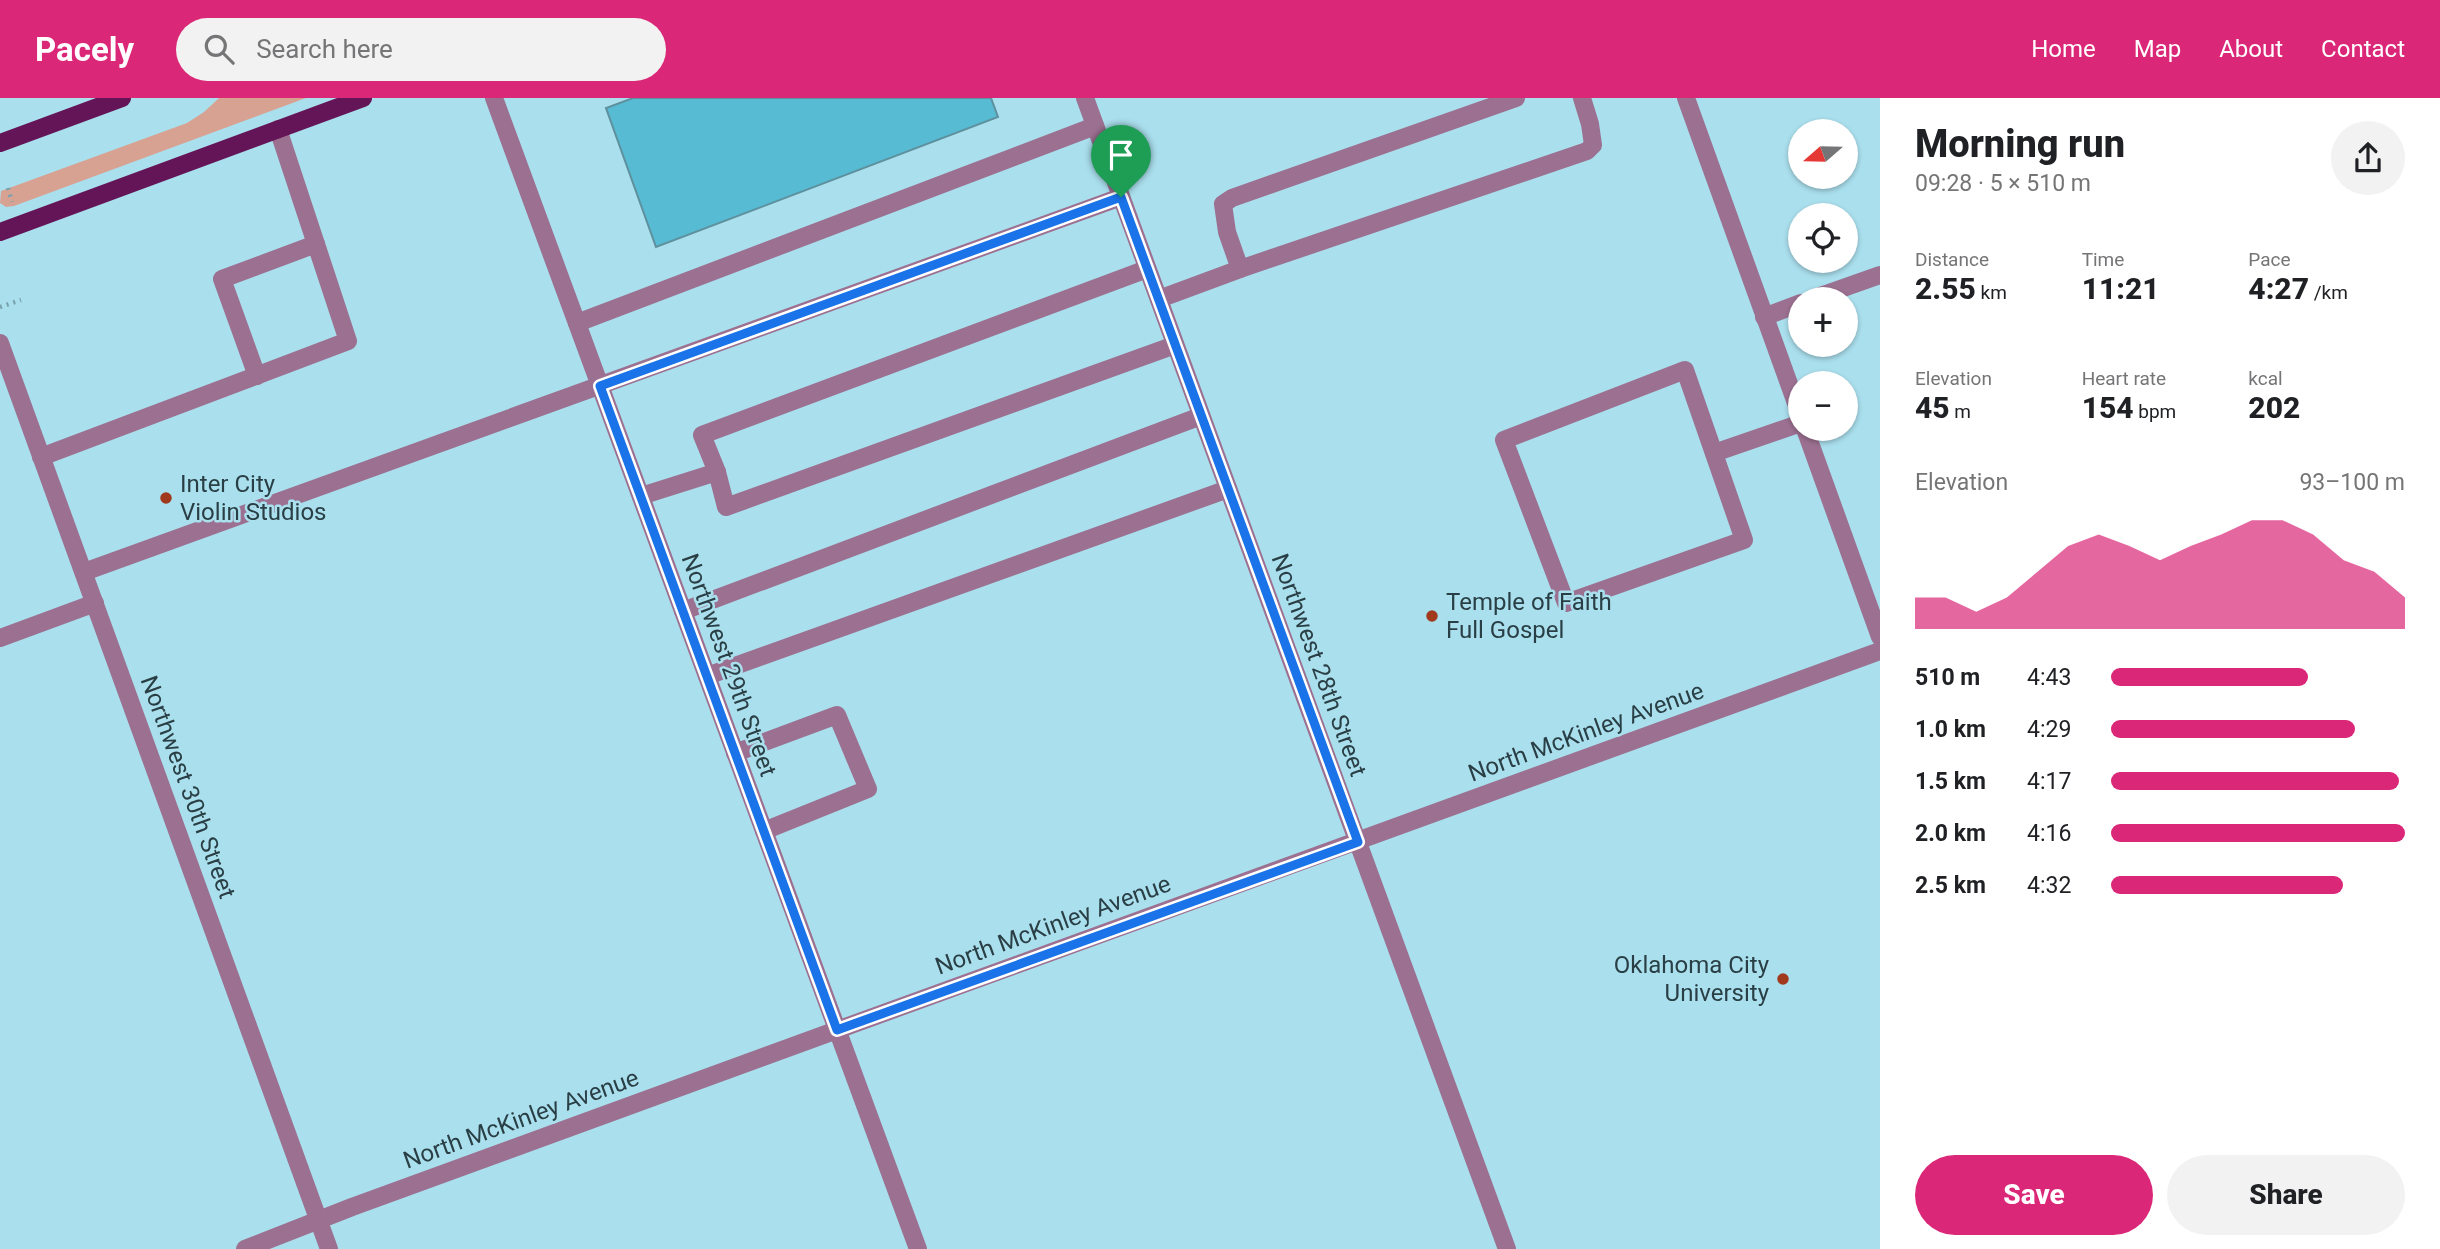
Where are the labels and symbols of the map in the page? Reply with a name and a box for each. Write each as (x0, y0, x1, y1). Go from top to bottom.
north arrow (1788, 119, 1858, 189)
pin (1091, 125, 1151, 197)
place label: Inter City Violin Studios (180, 470, 326, 526)
marker: Inter City Violin Studios (158, 490, 174, 506)
street label: Northwest 29th Street (676, 550, 782, 780)
street label: Northwest 28th Street (1266, 550, 1372, 780)
place label: Temple of Faith Full Gospel (1446, 588, 1612, 644)
marker: Temple of Faith Full Gospel (1424, 608, 1440, 624)
street label: Northwest 30th Street (135, 672, 241, 902)
street label: North McKinley Avenue (1464, 676, 1708, 788)
street label: North McKinley Avenue (931, 869, 1175, 981)
place label: Oklahoma City University (1614, 951, 1770, 1007)
marker: Oklahoma City University (1775, 971, 1791, 987)
street label: North McKinley Avenue (399, 1063, 643, 1175)

